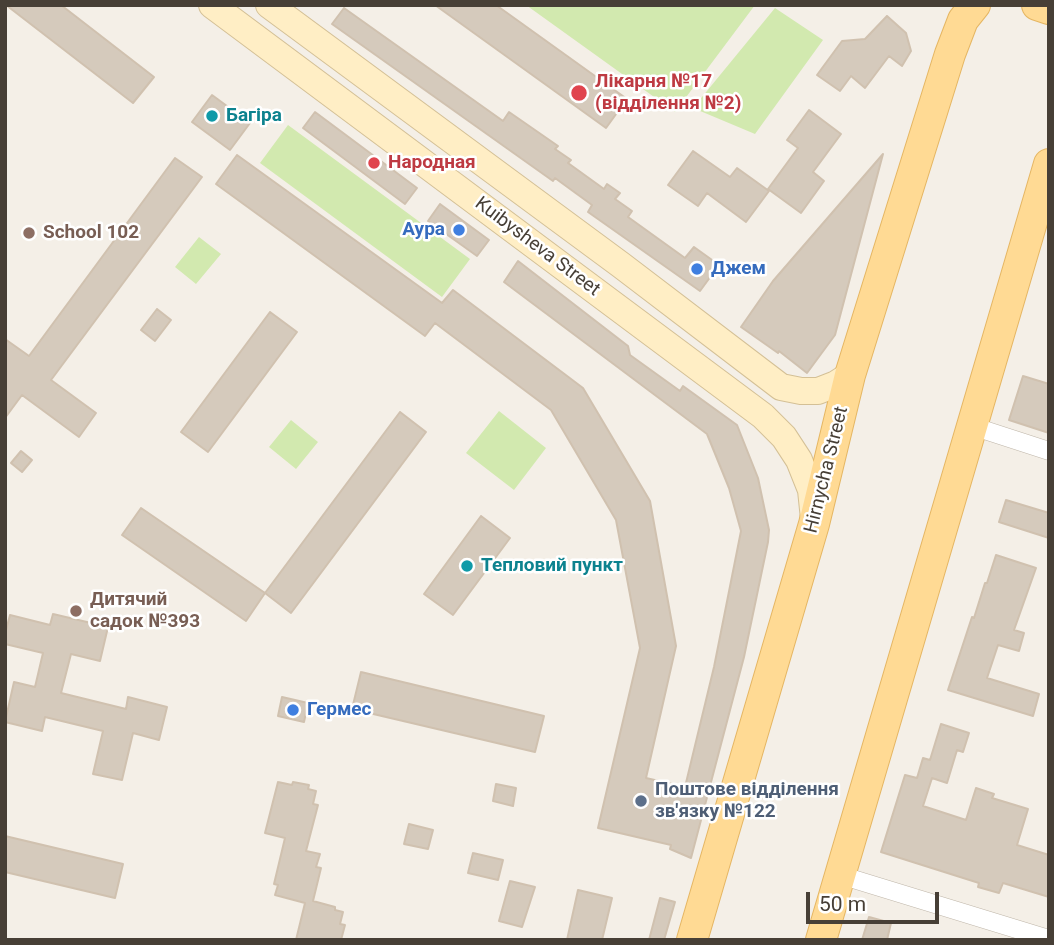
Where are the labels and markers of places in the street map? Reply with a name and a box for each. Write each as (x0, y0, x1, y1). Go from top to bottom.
place label: Лікарня №17 (відділення №2) (595, 71, 741, 115)
marker: Лікарня №17 (відділення №2) (569, 83, 589, 103)
place label: Багіра (226, 105, 282, 127)
marker: Багіра (204, 108, 220, 124)
place label: Народная (388, 152, 476, 174)
marker: Народная (366, 155, 382, 171)
place label: Аура (402, 219, 445, 241)
place label: School 102 (43, 222, 139, 244)
marker: Аура (451, 222, 467, 238)
marker: School 102 (21, 225, 37, 241)
place label: Джем (711, 258, 766, 280)
marker: Джем (689, 261, 705, 277)
place label: Тепловий пункт (481, 555, 623, 577)
marker: Тепловий пункт (459, 558, 475, 574)
place label: Дитячий садок №393 (90, 589, 200, 633)
marker: Дитячий садок №393 (68, 603, 84, 619)
place label: Гермес (307, 699, 371, 721)
marker: Гермес (285, 702, 301, 718)
place label: Поштове відділення зв'язку №122 (655, 779, 839, 823)
marker: Поштове відділення зв'язку №122 (633, 793, 649, 809)

